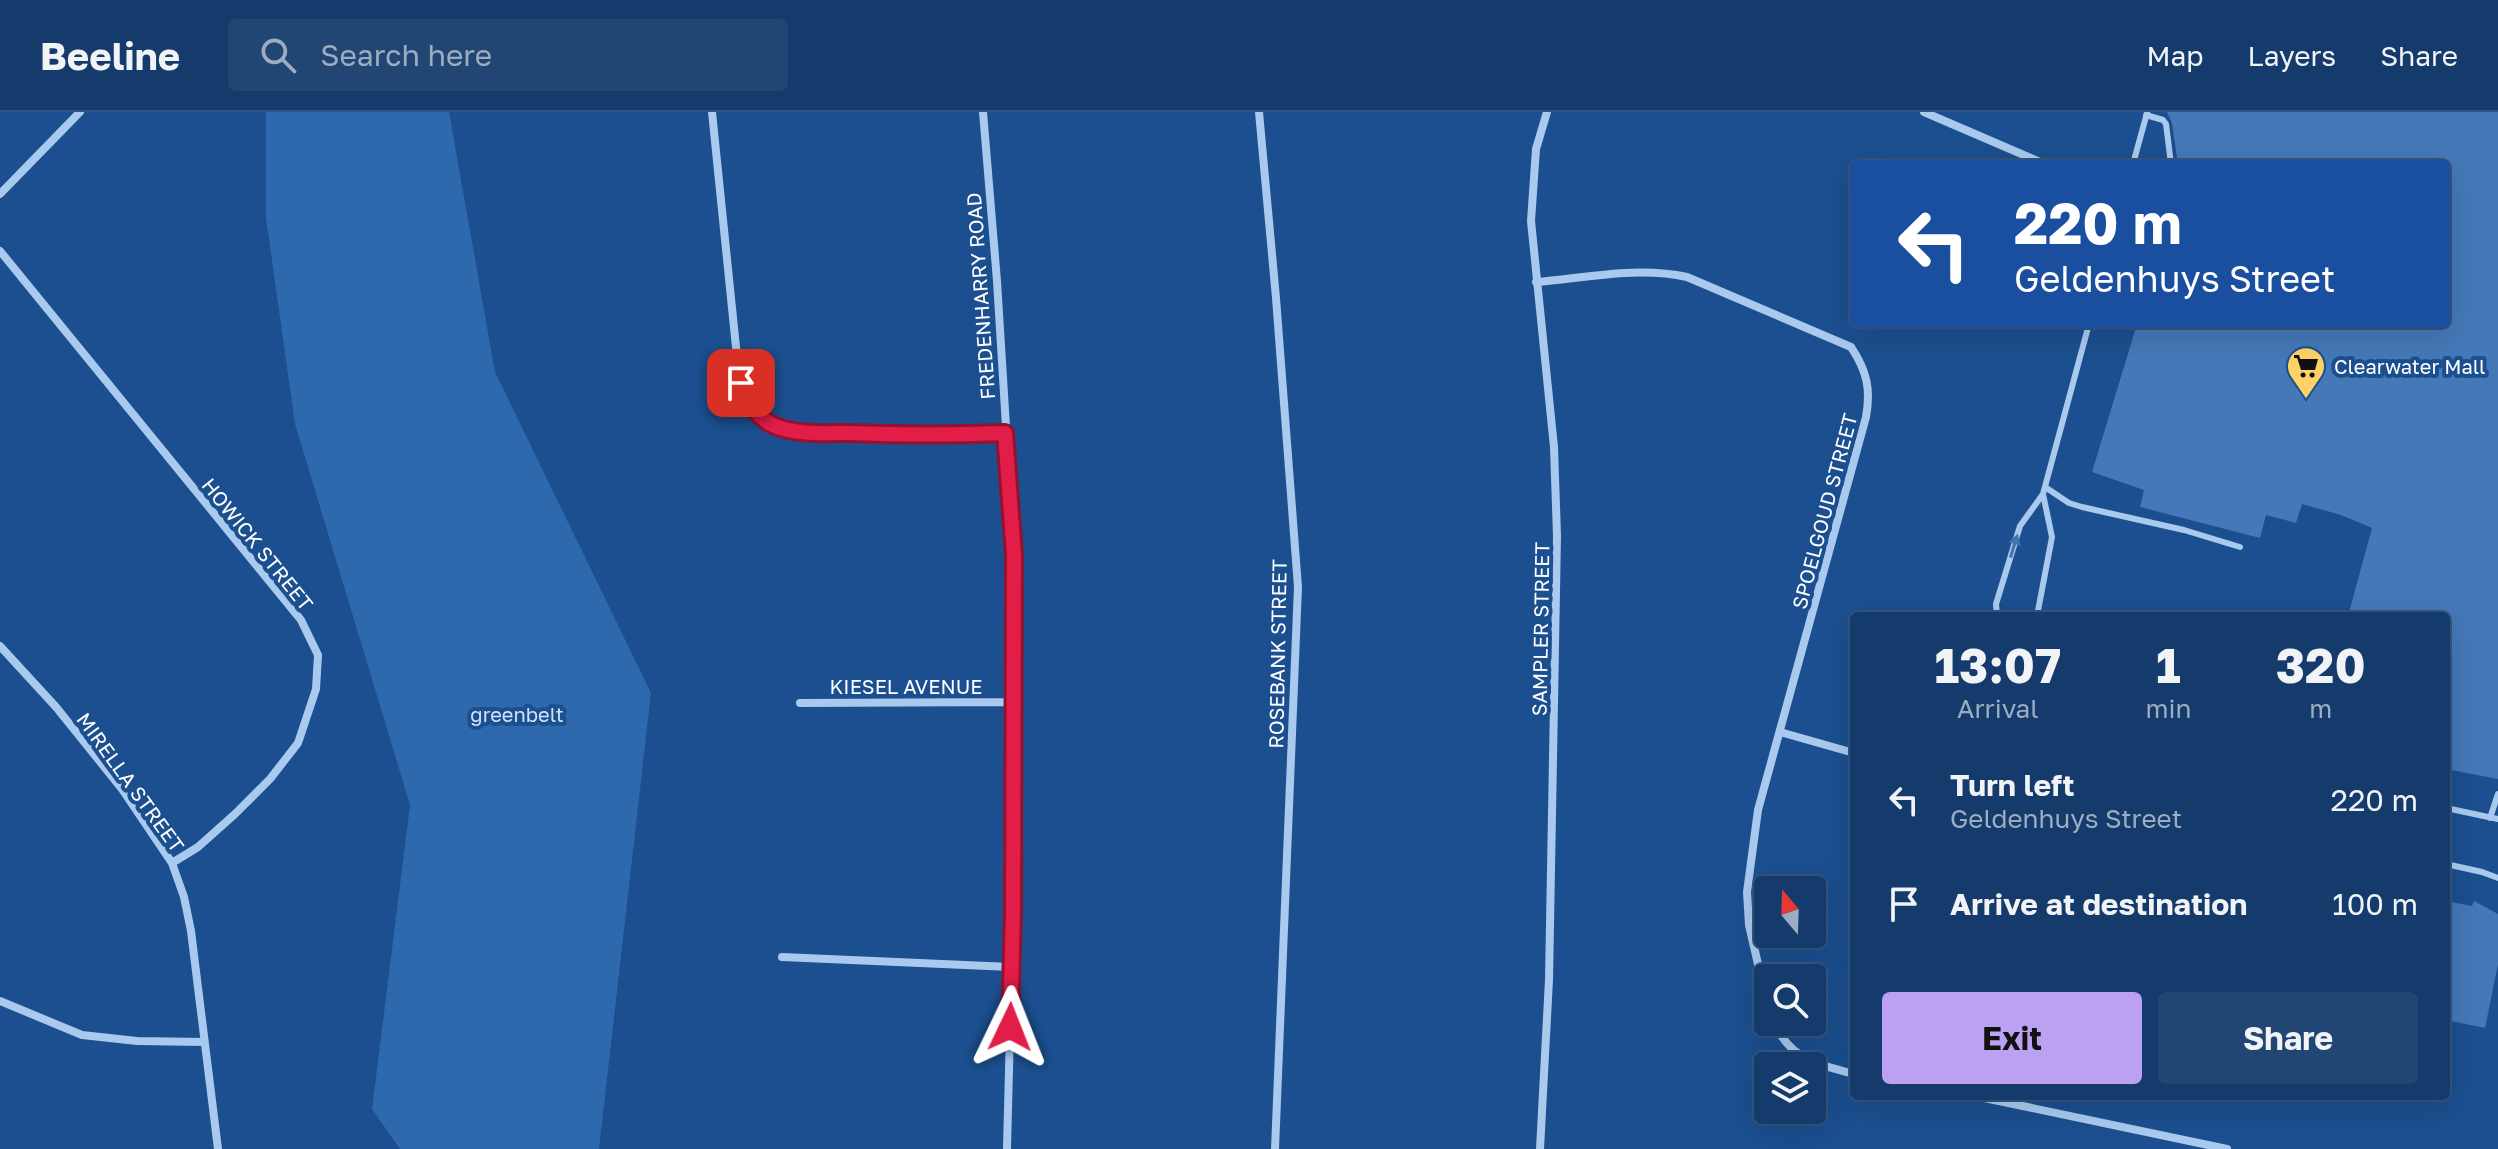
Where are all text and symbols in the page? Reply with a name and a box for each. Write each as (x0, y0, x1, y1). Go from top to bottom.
search box (228, 19, 788, 91)
text: Beeline (40, 33, 180, 78)
icon: search (256, 33, 300, 77)
text: Search here (320, 37, 492, 73)
text: Map (2146, 39, 2204, 72)
text: Layers (2248, 39, 2336, 72)
text: Share (2380, 39, 2458, 72)
text: 220 m (2014, 189, 2182, 256)
street label: FREDENHARRY ROAD (961, 192, 999, 400)
icon: left (1882, 192, 1986, 296)
text: Geldenhuys Street (2014, 257, 2335, 300)
supermarket icon: Clearwater Mall (2285, 345, 2327, 400)
pin (707, 349, 775, 417)
place label: Clearwater Mall (2334, 354, 2486, 378)
icon: arrive (719, 361, 763, 405)
street label: SPOELGOUD STREET (1786, 411, 1862, 611)
street label: HOWICK STREET (197, 473, 319, 615)
one-way arrow (2008, 533, 2021, 557)
street label: SAMPLER STREET (1526, 542, 1554, 716)
street label: ROSEBANK STREET (1263, 559, 1291, 749)
text: 13:07 (1934, 636, 2061, 694)
text: 1 (2156, 636, 2181, 694)
text: 320 (2276, 636, 2366, 694)
street label: KIESEL AVENUE (830, 674, 982, 698)
text: Arrival (1957, 693, 2038, 724)
text: min (2145, 693, 2191, 724)
text: m (2309, 693, 2332, 724)
park label: greenbelt (470, 702, 564, 726)
street label: MIRELLA STREET (72, 708, 190, 856)
text: Turn left (1950, 767, 2075, 803)
icon: left (1882, 778, 1926, 822)
text: 220 m (2331, 782, 2418, 818)
text: Geldenhuys Street (1950, 803, 2182, 834)
north arrow (1754, 876, 1826, 948)
map controls (1754, 876, 1826, 1124)
icon: arrive (1882, 882, 1926, 926)
text: Arrive at destination (1950, 886, 2247, 922)
text: 100 m (2332, 886, 2418, 922)
button: search (1754, 964, 1826, 1036)
position arrow (968, 985, 1052, 1069)
button: Exit (1882, 992, 2142, 1084)
button: Share (2158, 992, 2418, 1084)
button: layers (1754, 1052, 1826, 1124)

